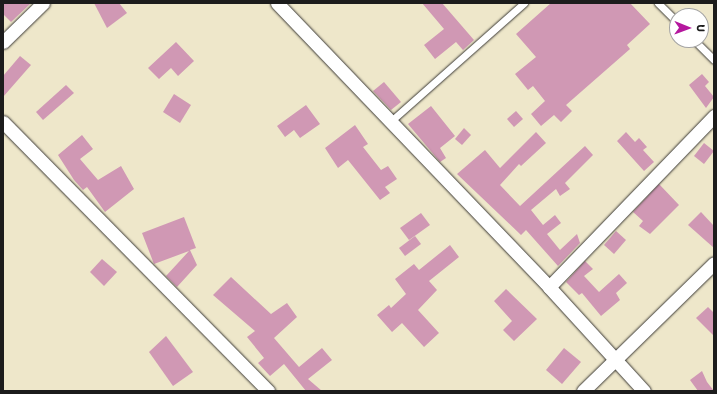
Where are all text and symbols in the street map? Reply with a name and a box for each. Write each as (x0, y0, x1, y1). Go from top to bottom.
north arrow (669, 8, 709, 48)
text: U (693, 24, 708, 32)

